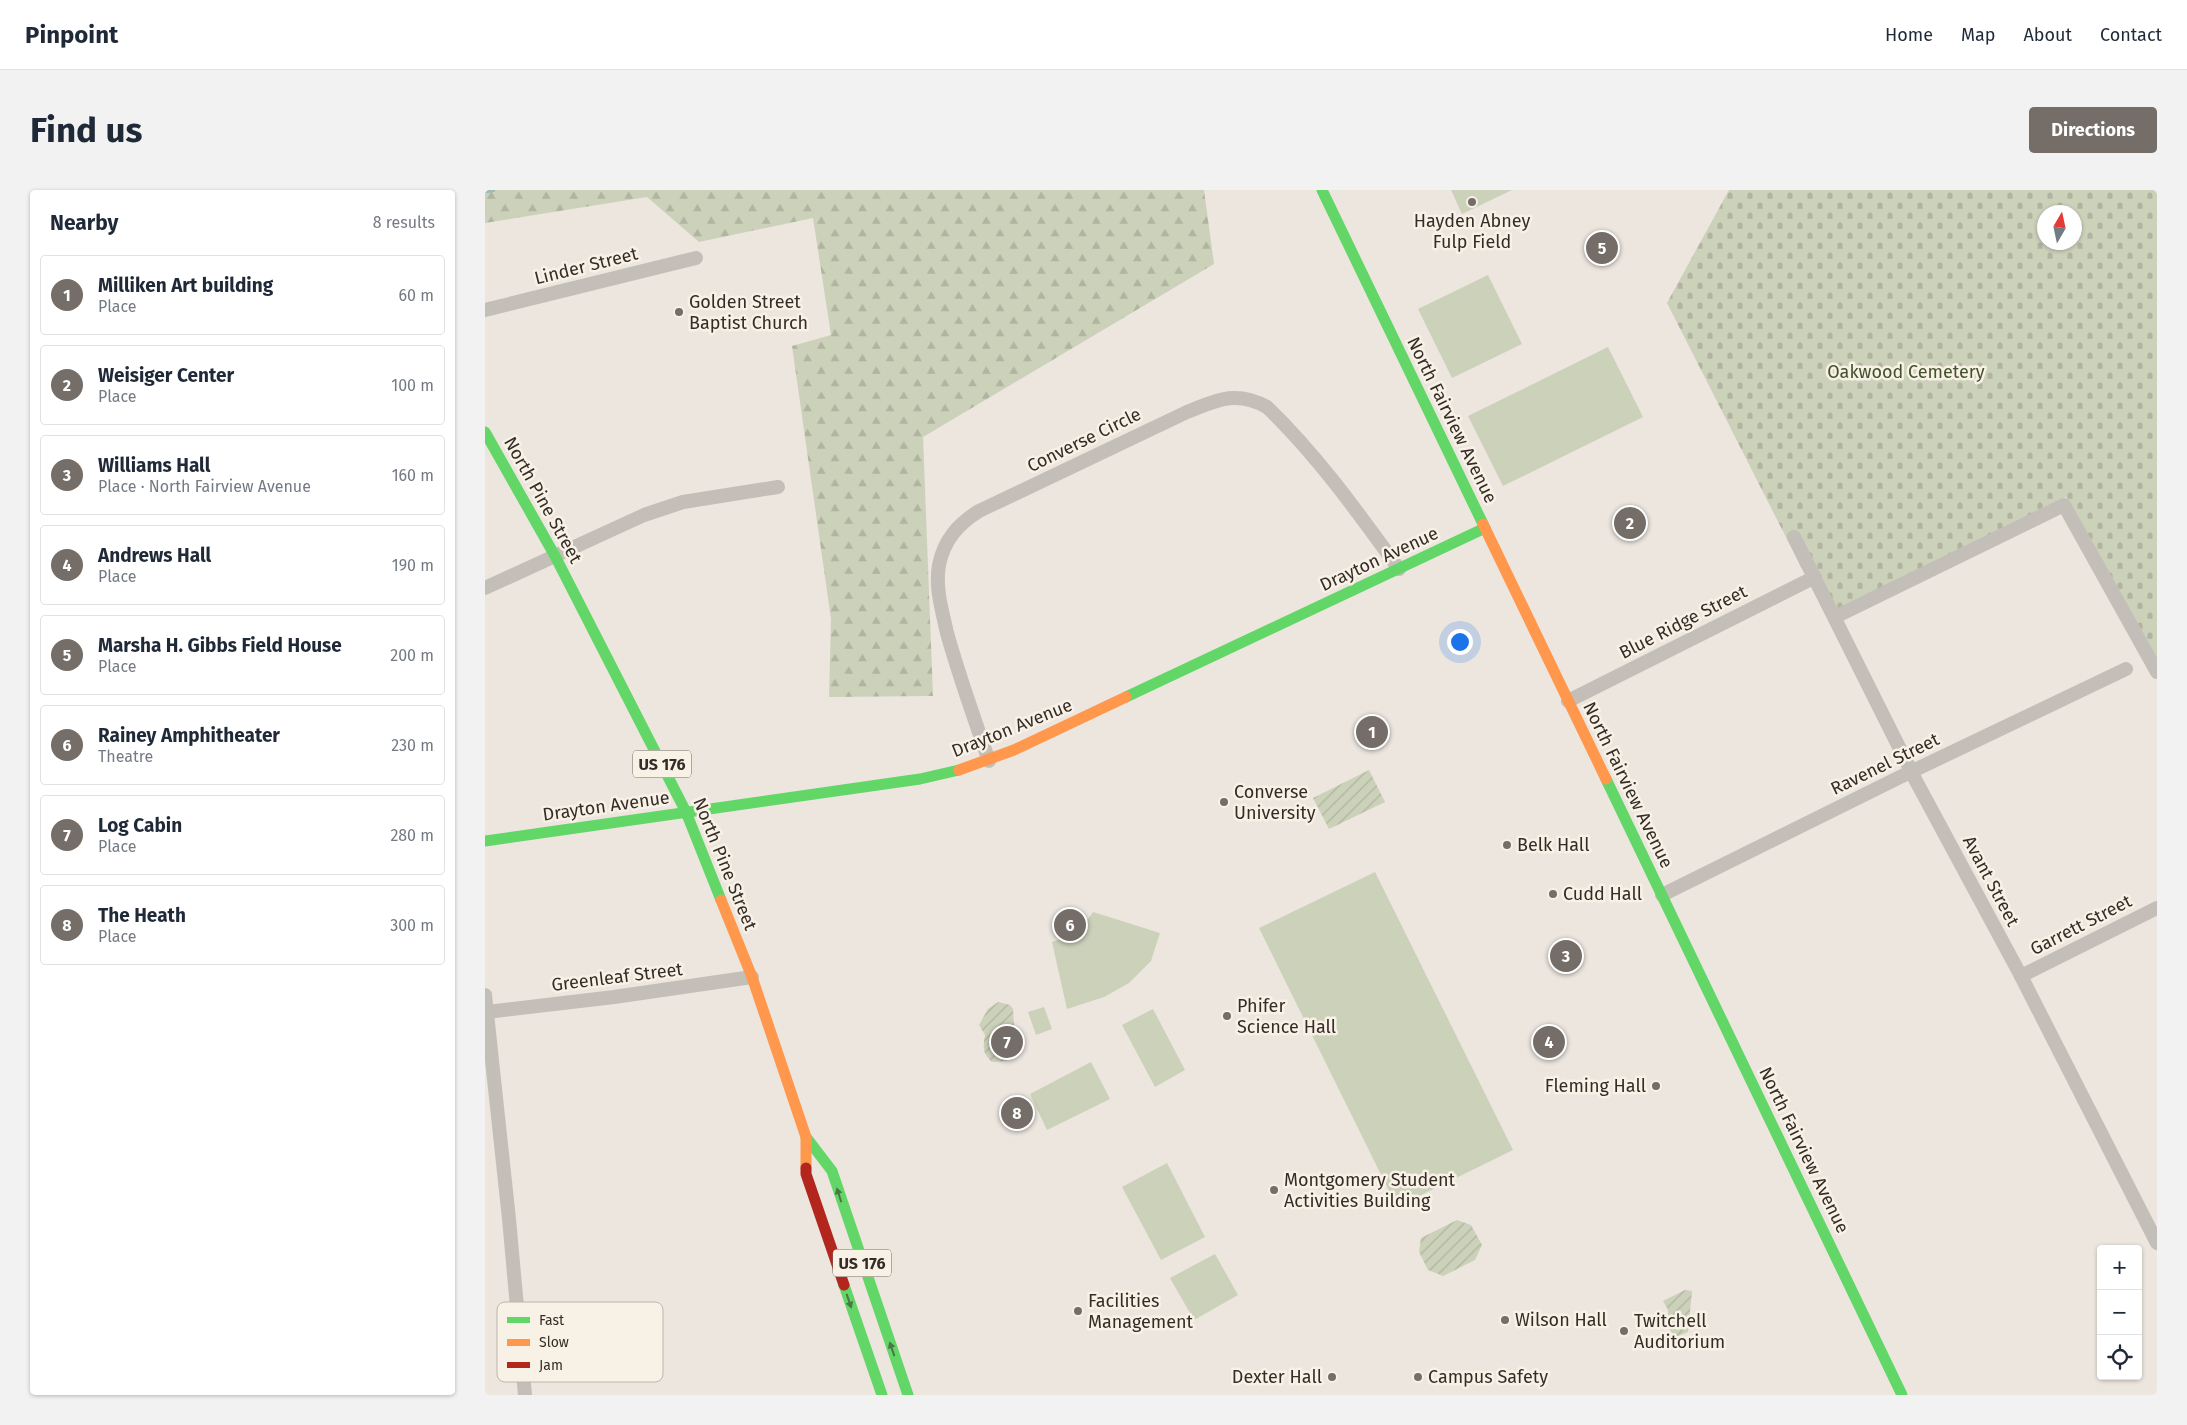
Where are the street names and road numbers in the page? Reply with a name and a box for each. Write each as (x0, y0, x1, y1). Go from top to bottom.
street label: Linder Street (532, 242, 640, 289)
street label: North Fairview Avenue (1402, 333, 1502, 507)
street label: Converse Circle (1023, 403, 1145, 477)
street label: North Pine Street (499, 433, 587, 567)
street label: Drayton Avenue (1316, 522, 1442, 596)
street label: Blue Ridge Street (1615, 580, 1751, 664)
street label: Drayton Avenue (948, 694, 1076, 762)
street label: North Fairview Avenue (1578, 698, 1678, 872)
street label: Ravenel Street (1827, 728, 1943, 800)
road number: US 176 (633, 750, 691, 778)
street label: Drayton Avenue (541, 786, 671, 826)
street label: North Pine Street (688, 794, 762, 934)
street label: Avant Street (1958, 832, 2024, 930)
street label: Garrett Street (2027, 890, 2136, 960)
street label: Greenleaf Street (550, 958, 684, 996)
street label: North Fairview Avenue (1754, 1063, 1854, 1237)
road number: US 176 (833, 1250, 891, 1276)

